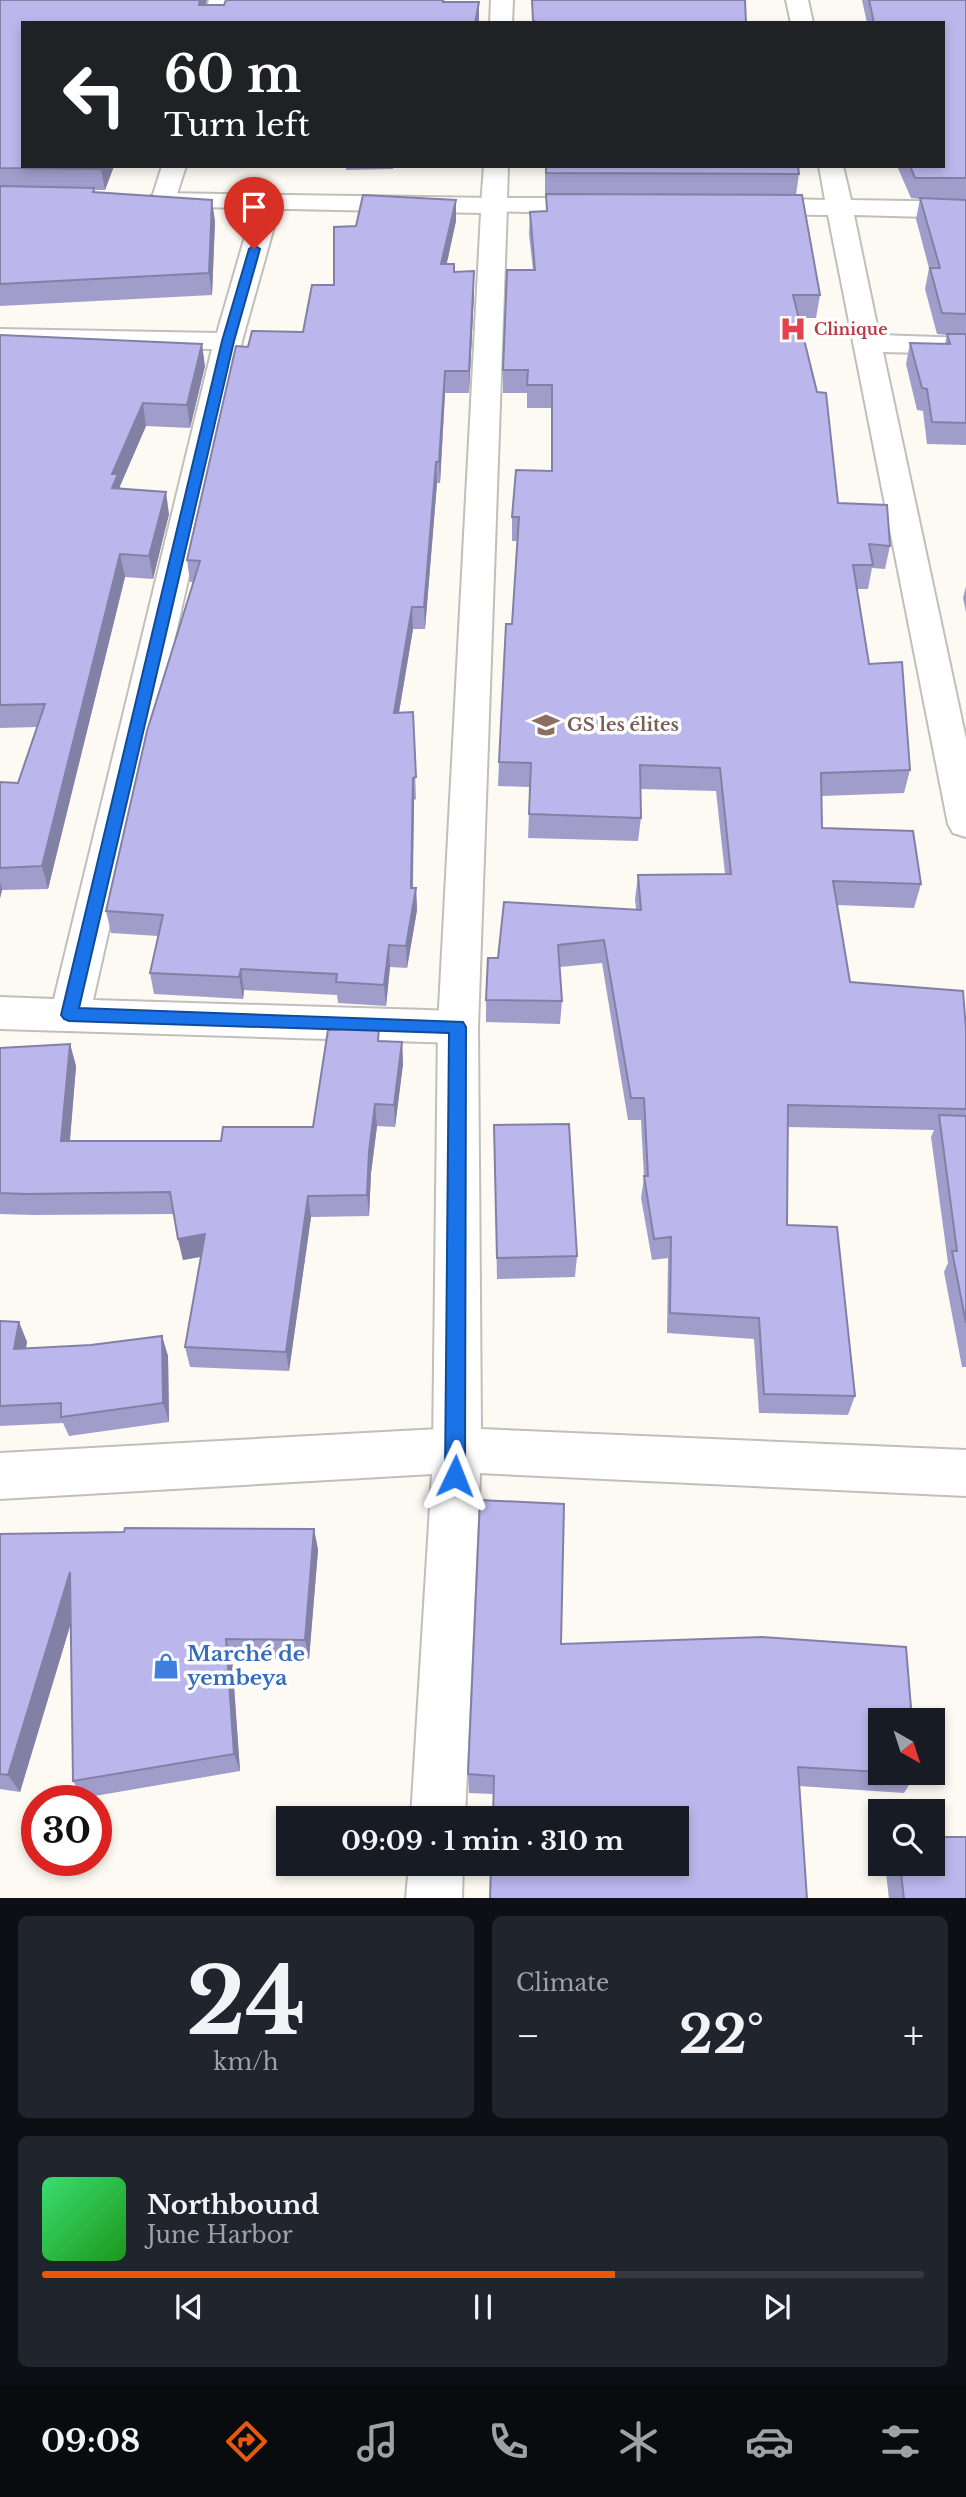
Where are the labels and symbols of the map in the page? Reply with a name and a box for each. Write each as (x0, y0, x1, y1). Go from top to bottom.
pin (224, 177, 284, 249)
hospital icon: Clinique (778, 314, 808, 344)
place label: Clinique (814, 319, 888, 339)
school or university icon: GS les élites (531, 710, 561, 740)
place label: GS les élites (567, 714, 679, 736)
position arrow (418, 1439, 492, 1513)
place label: Marché de yembeya (187, 1641, 305, 1691)
shop icon: Marché de yembeya (151, 1651, 181, 1681)
north arrow (868, 1708, 945, 1785)
speed limit sign: 30 (21, 1785, 112, 1876)

